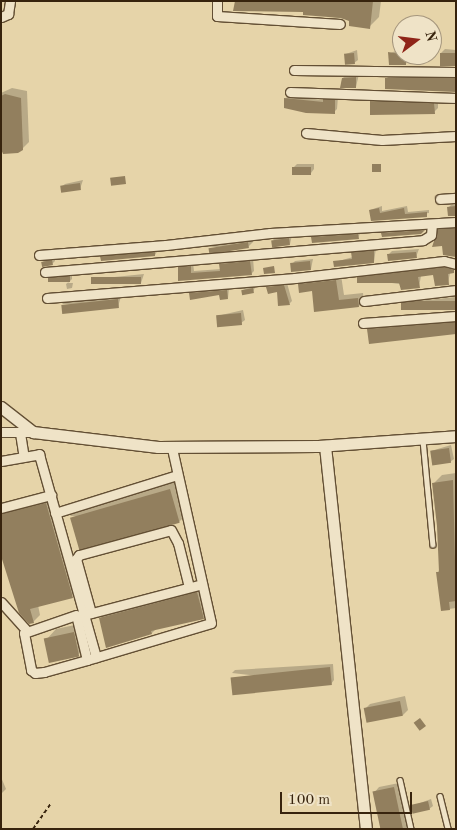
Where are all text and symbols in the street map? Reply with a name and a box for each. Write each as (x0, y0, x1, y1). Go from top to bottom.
north arrow (392, 15, 442, 65)
text: N (422, 29, 439, 43)
scale bar (282, 782, 414, 814)
text: 100 m (288, 793, 330, 808)

